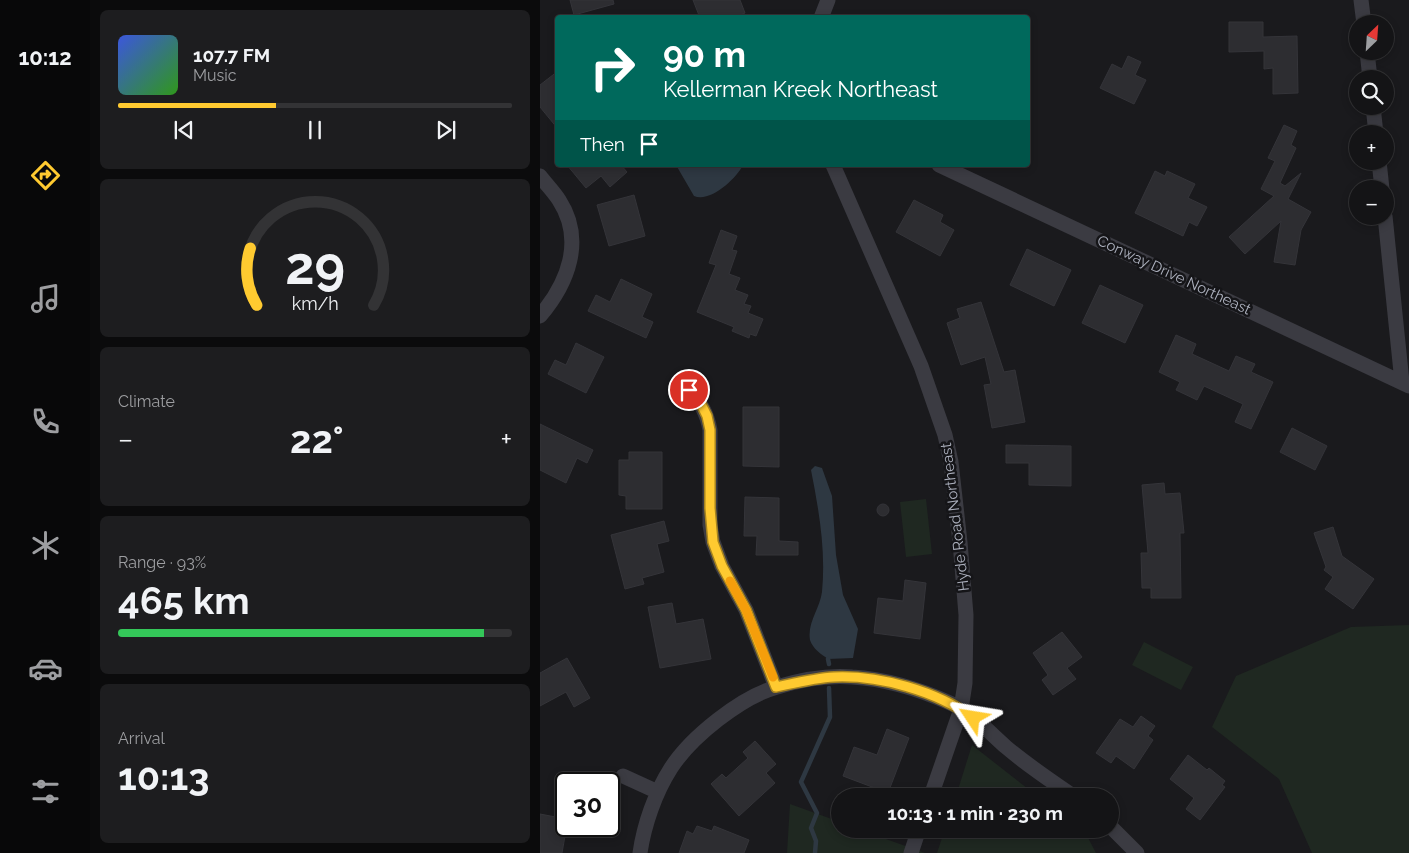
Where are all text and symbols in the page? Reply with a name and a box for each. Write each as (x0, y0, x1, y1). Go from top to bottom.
north arrow (1349, 15, 1394, 60)
map controls (1349, 15, 1394, 225)
text: 90 m (663, 34, 746, 75)
icon: right (580, 35, 645, 100)
text: 10:12 (18, 44, 72, 70)
text: 107.7 FM (193, 44, 270, 66)
text: Music (193, 66, 237, 85)
button: search (1349, 70, 1394, 115)
text: Kellerman Kreek Northeast (663, 76, 938, 102)
icon: previous (170, 116, 198, 144)
icon: pause (301, 116, 329, 144)
icon: next (432, 116, 460, 144)
button: + (1349, 125, 1394, 170)
icon: arrive (635, 130, 663, 158)
text: Then (580, 133, 625, 155)
icon: directions (28, 158, 63, 193)
button: − (1349, 180, 1394, 225)
street label: Conway Drive Northeast (1094, 231, 1254, 319)
text: 29 (285, 235, 345, 296)
icon: music (28, 281, 63, 316)
text: km/h (291, 293, 339, 314)
pin (668, 369, 710, 411)
icon: arrive (675, 376, 703, 404)
text: Climate (118, 392, 175, 411)
icon: phone (28, 404, 63, 439)
text: 22° (290, 417, 343, 462)
text: − (118, 423, 133, 456)
text: + (500, 423, 512, 456)
street label: Hyde Road Northeast (937, 442, 973, 592)
icon: climate (28, 528, 63, 563)
text: Range · 93% (118, 553, 206, 572)
text: 465 km (118, 578, 250, 623)
icon: car (28, 651, 63, 686)
position arrow (946, 691, 998, 743)
text: Arrival (118, 729, 165, 748)
text: 10:13 (118, 754, 209, 799)
speed limit sign: 30 (555, 772, 620, 837)
icon: filters (28, 774, 63, 809)
text: 10:13 · 1 min · 230 m (887, 802, 1063, 824)

